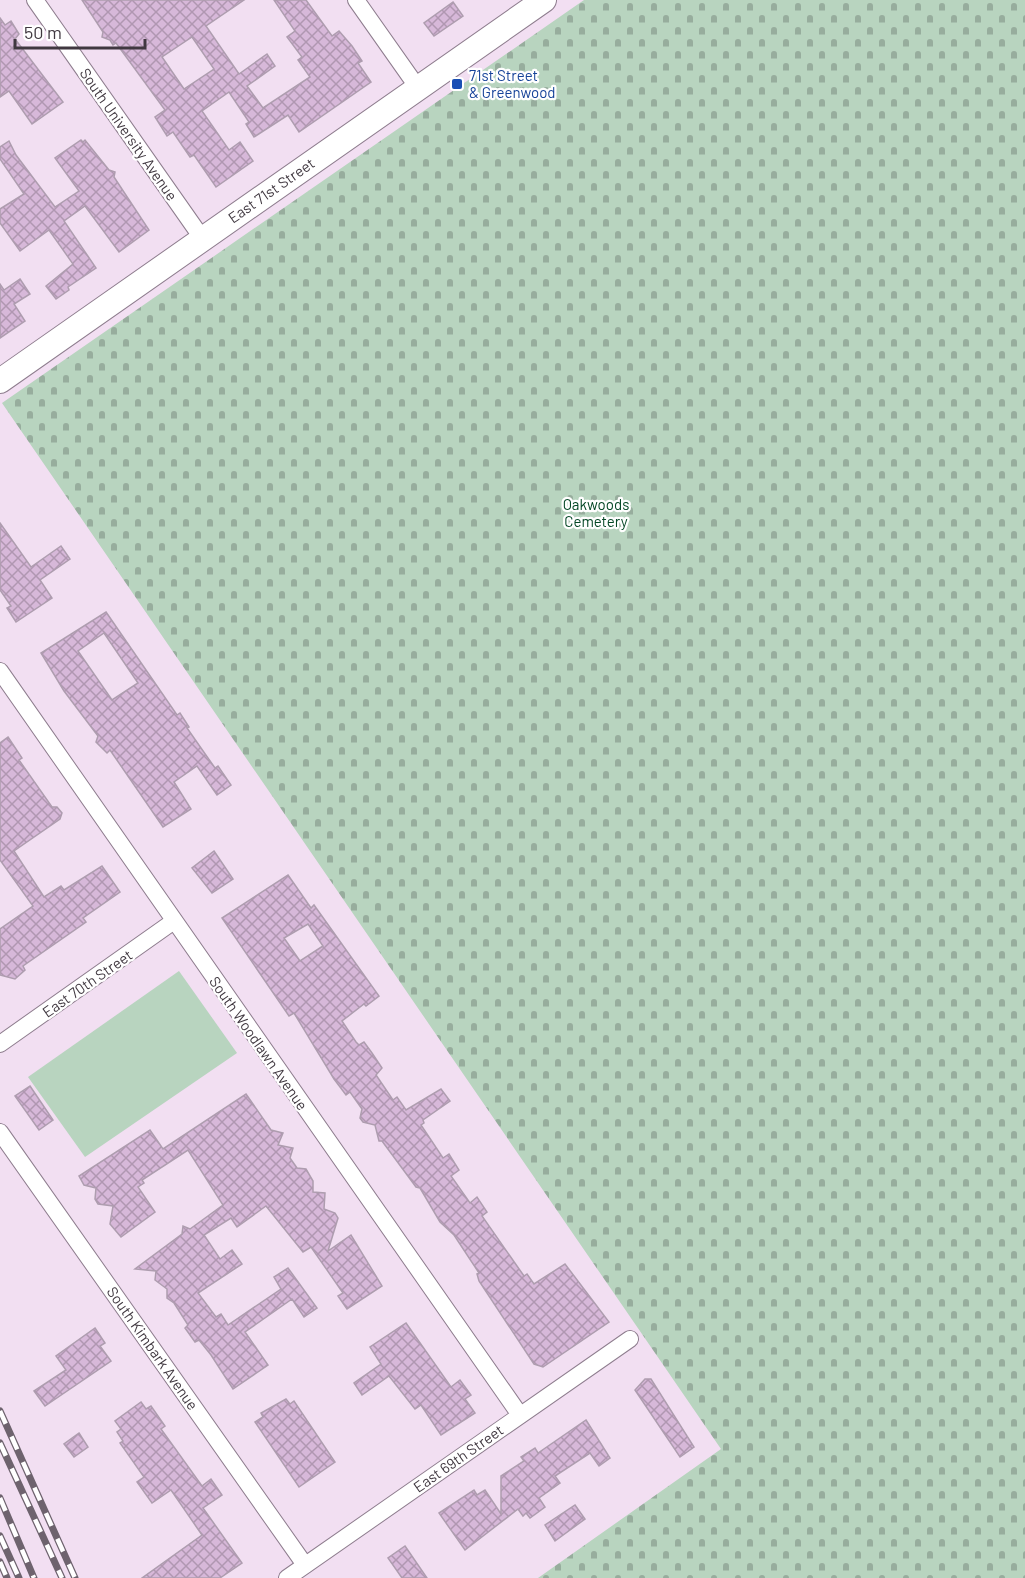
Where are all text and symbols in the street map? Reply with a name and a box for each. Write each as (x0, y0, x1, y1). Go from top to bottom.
scale bar (15, 12, 146, 50)
text: 50 m (24, 21, 62, 43)
street label: South University Avenue (76, 64, 182, 204)
place label: 71st Street & Greenwood (469, 66, 556, 101)
marker: 71st Street & Greenwood (450, 77, 464, 91)
street label: East 71st Street (224, 154, 318, 226)
park label: Oakwoods Cemetery (563, 495, 629, 530)
street label: East 70th Street (39, 945, 135, 1021)
street label: South Woodlawn Avenue (206, 973, 312, 1113)
street label: South Kimbark Avenue (104, 1283, 202, 1413)
street label: East 69th Street (410, 1420, 506, 1496)

